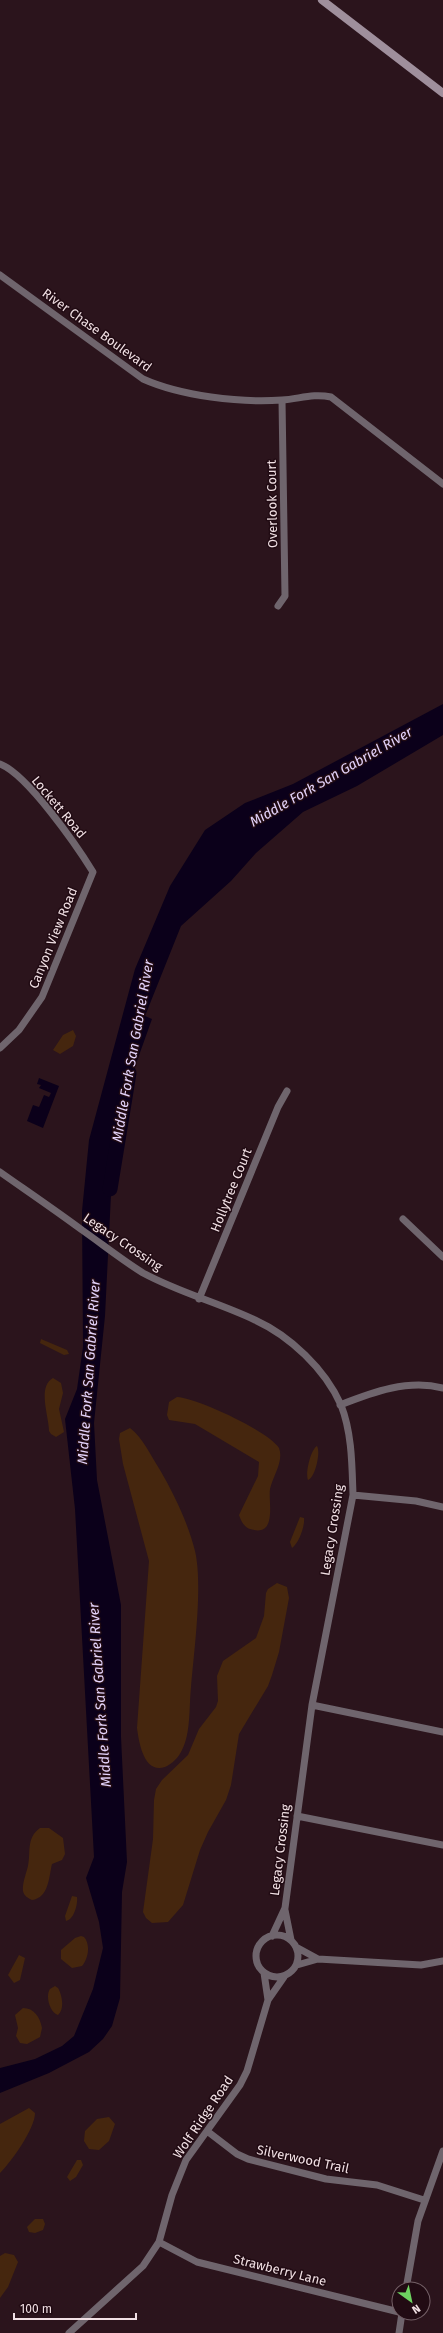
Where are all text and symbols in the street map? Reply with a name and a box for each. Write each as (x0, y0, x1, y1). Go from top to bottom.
street label: River Chase Boulevard (39, 285, 155, 375)
street label: Overlook Court (264, 459, 280, 548)
water label: Middle Fork San Gabriel River (247, 723, 416, 831)
street label: Lockett Road (29, 773, 89, 841)
street label: Canyon View Road (26, 885, 80, 991)
water label: Middle Fork San Gabriel River (109, 958, 158, 1143)
street label: Hollytree Court (207, 1146, 255, 1234)
street label: Legacy Crossing (81, 1210, 166, 1274)
water label: Middle Fork San Gabriel River (74, 1279, 104, 1465)
street label: Legacy Crossing (317, 1483, 347, 1577)
water label: Middle Fork San Gabriel River (85, 1602, 115, 1788)
street label: Legacy Crossing (267, 1803, 293, 1897)
street label: Wolf Ridge Road (170, 2073, 236, 2161)
street label: Silverwood Trail (255, 2142, 351, 2176)
street label: Strawberry Lane (232, 2251, 328, 2289)
north arrow (391, 2281, 431, 2321)
scale bar (14, 2295, 136, 2321)
text: 100 m (20, 2302, 52, 2316)
text: N (410, 2302, 423, 2316)

